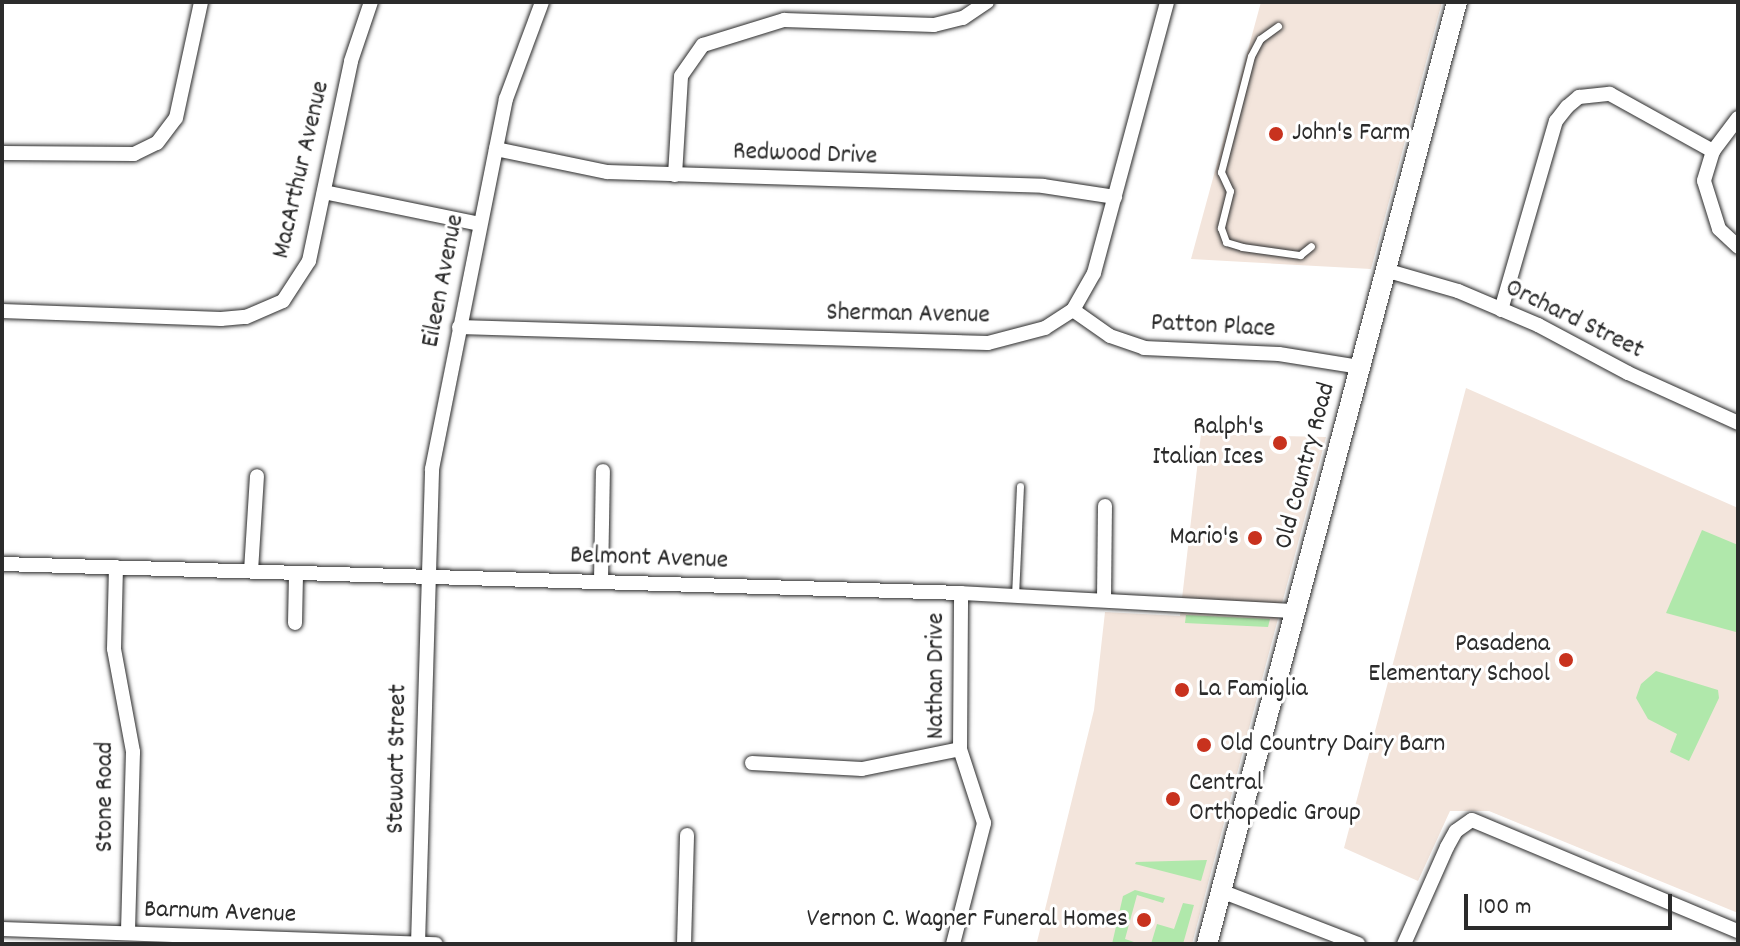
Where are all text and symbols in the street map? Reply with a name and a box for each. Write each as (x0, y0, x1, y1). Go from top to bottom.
street label: MacArthur Avenue (266, 78, 338, 262)
place label: John's Farm (1292, 118, 1410, 150)
marker: John's Farm (1267, 125, 1285, 143)
street label: Redwood Drive (732, 137, 878, 173)
street label: Eileen Avenue (416, 212, 472, 350)
street label: Orchard Street (1500, 273, 1648, 367)
street label: Sherman Avenue (826, 298, 990, 332)
street label: Patton Place (1150, 308, 1276, 346)
street label: Old Country Road (1269, 379, 1343, 553)
place label: Ralph's Italian Ices (1152, 412, 1264, 474)
marker: Ralph's Italian Ices (1271, 434, 1289, 452)
place label: Mario's (1170, 522, 1239, 554)
marker: Mario's (1246, 529, 1264, 547)
street label: Belmont Avenue (569, 541, 729, 577)
street label: Nathan Drive (921, 613, 953, 739)
place label: Pasadena Elementary School (1368, 629, 1550, 690)
marker: Pasadena Elementary School (1557, 651, 1575, 669)
place label: La Famiglia (1198, 674, 1308, 706)
marker: La Famiglia (1173, 681, 1191, 699)
street label: Stewart Street (381, 684, 415, 834)
place label: Old Country Dairy Barn (1220, 729, 1445, 761)
marker: Old Country Dairy Barn (1195, 736, 1213, 754)
street label: Stone Road (90, 742, 122, 852)
place label: Central Orthopedic Group (1189, 768, 1361, 830)
marker: Central Orthopedic Group (1164, 790, 1182, 808)
scale bar (1468, 878, 1676, 928)
text: 100 m (1478, 891, 1531, 925)
street label: Barnum Avenue (143, 895, 297, 931)
place label: Vernon C. Wagner Funeral Homes (807, 904, 1128, 936)
marker: Vernon C. Wagner Funeral Homes (1135, 911, 1153, 929)

